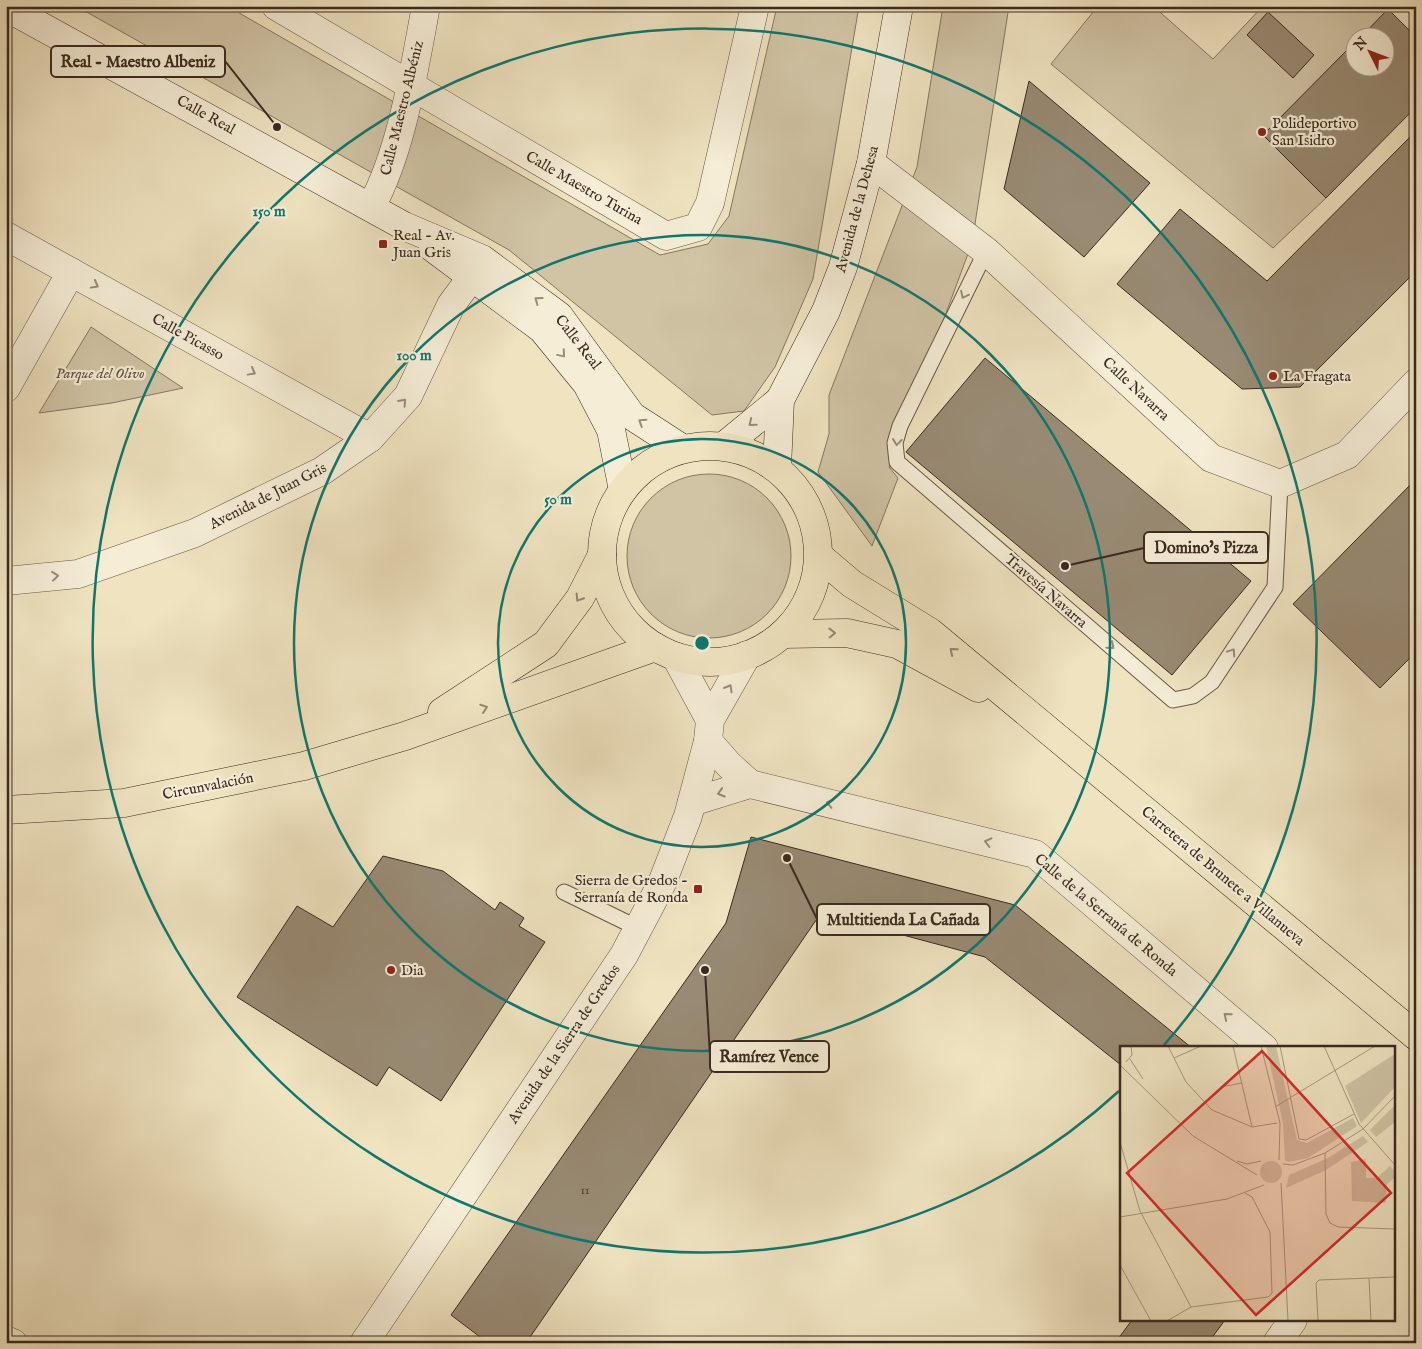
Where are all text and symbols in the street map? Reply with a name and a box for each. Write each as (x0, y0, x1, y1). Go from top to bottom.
north arrow (1344, 28, 1394, 78)
text: N (1350, 33, 1372, 55)
street label: Calle Maestro Albéniz (376, 39, 428, 177)
callout: Real - Maestro Albeniz (51, 46, 225, 77)
text: Real - Maestro Albeniz (61, 53, 216, 73)
street label: Calle Real (173, 91, 240, 139)
place label: Polideportivo San Isidro (1272, 114, 1357, 150)
marker: Polideportivo San Isidro (1256, 126, 1268, 138)
street label: Avenida de la Dehesa (831, 143, 883, 275)
street label: Calle Maestro Turina (522, 147, 646, 229)
text: 150 m (252, 202, 286, 221)
place label: Real - Av. Juan Gris (391, 226, 455, 262)
marker: Real - Av. Juan Gris (377, 238, 389, 250)
one-way arrow (89, 279, 98, 289)
one-way arrow (960, 290, 970, 299)
one-way arrow (534, 297, 544, 306)
street label: Calle Picasso (149, 309, 227, 365)
street label: Calle Real (551, 311, 606, 374)
text: 100 m (396, 346, 432, 365)
one-way arrow (557, 348, 566, 357)
street label: Calle Navarra (1098, 353, 1174, 425)
park label: Parque del Olivo (56, 364, 144, 383)
one-way arrow (247, 366, 256, 376)
place label: La Fragata (1283, 367, 1352, 386)
marker: La Fragata (1267, 370, 1279, 382)
one-way arrow (397, 399, 406, 408)
one-way arrow (749, 418, 758, 426)
one-way arrow (639, 419, 648, 429)
one-way arrow (892, 439, 903, 447)
street label: Avenida de Juan Gris (205, 458, 330, 534)
text: 50 m (544, 490, 572, 509)
callout: Domino's Pizza (1144, 532, 1268, 563)
text: Domino's Pizza (1154, 539, 1259, 559)
street label: Travesía Navarra (1001, 550, 1092, 632)
one-way arrow (51, 571, 59, 582)
one-way arrow (576, 592, 586, 601)
one-way arrow (828, 628, 836, 638)
centre of rings (693, 634, 711, 652)
one-way arrow (1105, 640, 1114, 649)
one-way arrow (949, 648, 958, 657)
one-way arrow (1226, 648, 1236, 657)
one-way arrow (722, 684, 732, 693)
one-way arrow (479, 704, 488, 714)
street label: Circunvalación (161, 768, 255, 804)
one-way arrow (718, 787, 726, 797)
one-way arrow (825, 798, 834, 809)
street label: Carretera de Brunete a Villanueva (1137, 802, 1309, 950)
one-way arrow (983, 837, 992, 848)
street label: Calle de la Serranía de Ronda (1030, 849, 1182, 981)
place label: Sierra de Gredos - Serranía de Ronda (574, 871, 689, 907)
marker: Sierra de Gredos - Serranía de Ronda (692, 883, 704, 895)
callout: Multitienda La Cañada (817, 904, 990, 935)
text: Multitienda La Cañada (827, 911, 980, 931)
place label: Dia (401, 961, 424, 980)
street label: Avenida de la Sierra de Gredos (503, 961, 624, 1128)
marker: Dia (385, 964, 397, 976)
one-way arrow (1224, 1014, 1233, 1022)
callout: Ramírez Vence (710, 1041, 829, 1072)
inset map (1120, 1046, 1394, 1322)
text: Ramírez Vence (719, 1048, 819, 1068)
house number: 11 (581, 1183, 589, 1198)

